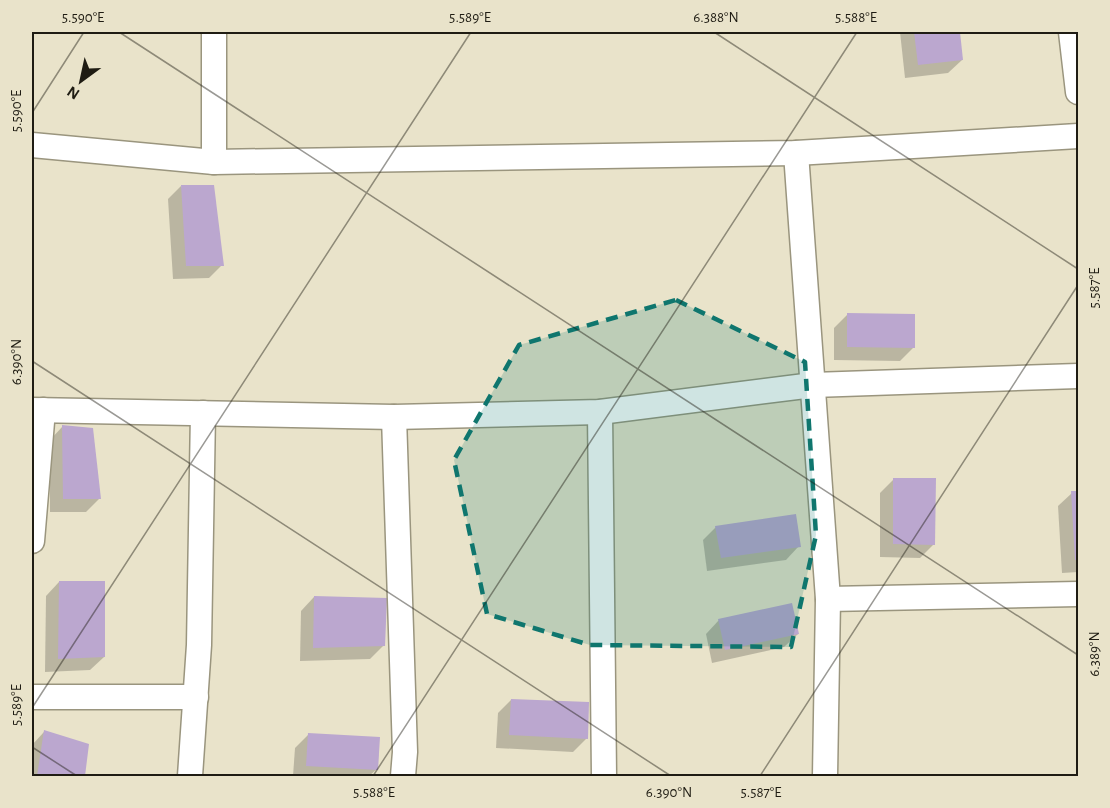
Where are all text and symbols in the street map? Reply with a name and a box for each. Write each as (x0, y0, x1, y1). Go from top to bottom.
text: 5.590°E (62, 10, 104, 25)
text: 5.589°E (449, 10, 491, 25)
text: 6.388°N (693, 10, 739, 25)
text: 5.588°E (835, 10, 877, 25)
north arrow (51, 51, 111, 111)
text: N (64, 83, 82, 102)
text: 5.590°E (9, 90, 24, 132)
text: 5.587°E (1087, 268, 1102, 308)
text: 6.390°N (9, 339, 24, 385)
text: 6.389°N (1087, 631, 1102, 677)
text: 5.589°E (9, 684, 24, 726)
text: 5.588°E (353, 785, 395, 800)
text: 6.390°N (646, 785, 692, 800)
text: 5.587°E (741, 785, 781, 800)

